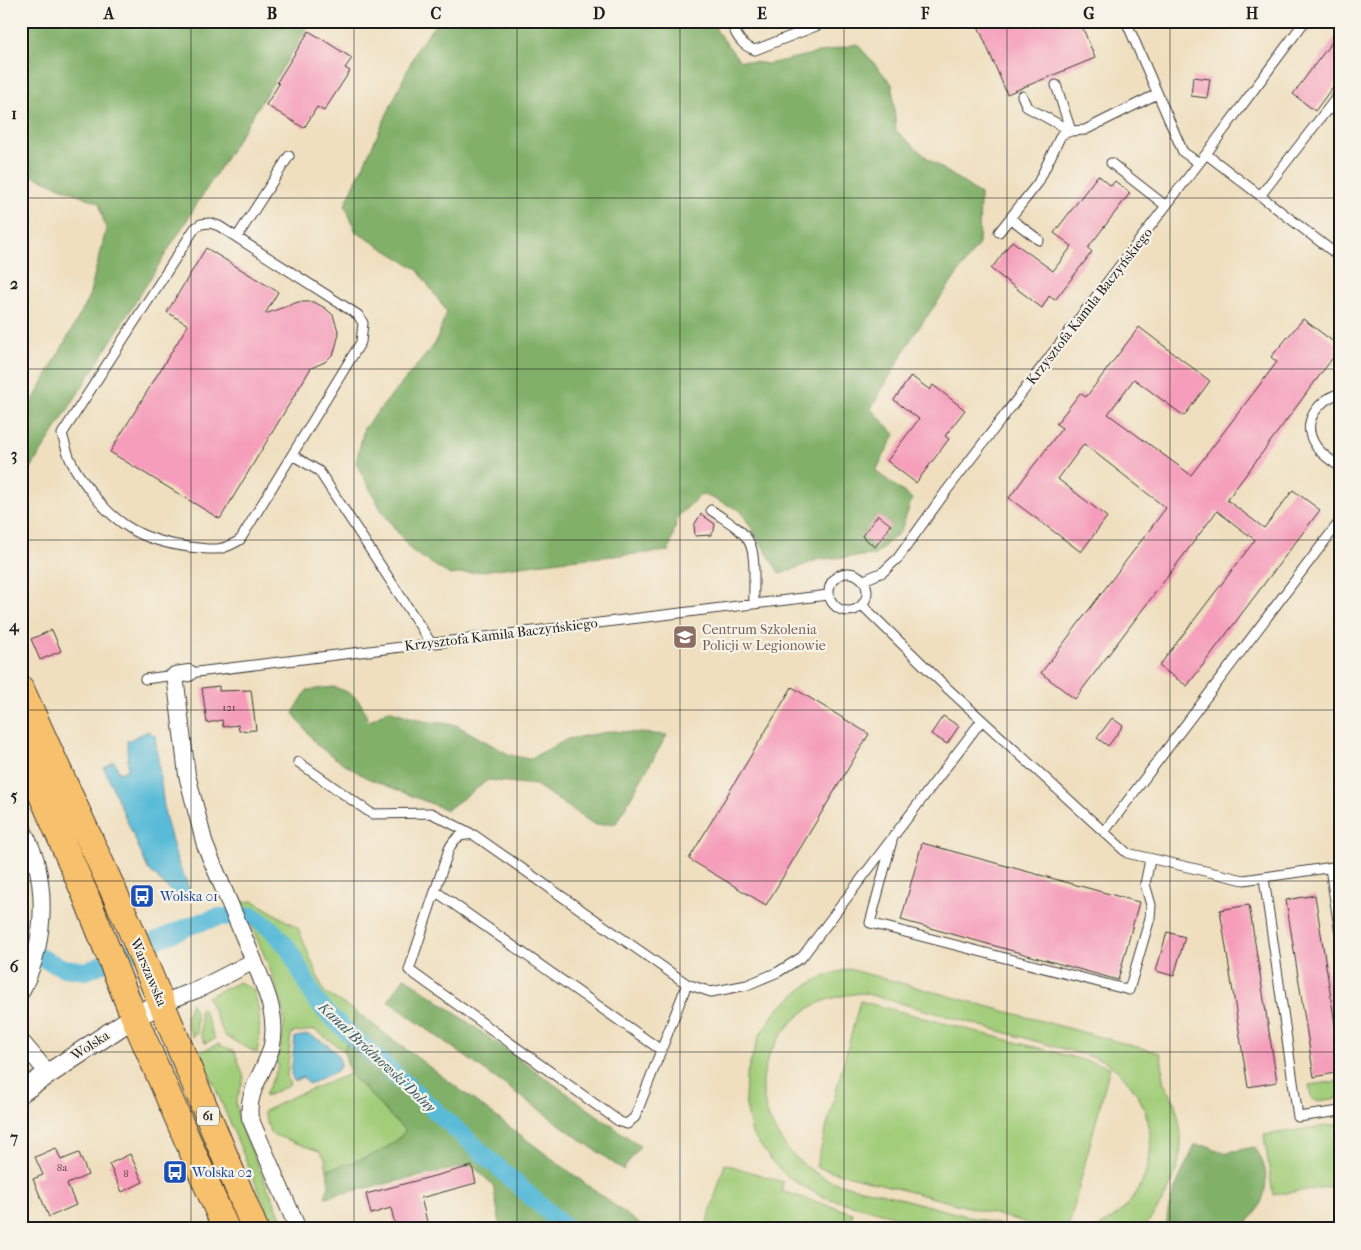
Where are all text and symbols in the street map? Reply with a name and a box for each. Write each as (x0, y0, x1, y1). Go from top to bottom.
text: A (103, 4, 115, 23)
text: B (267, 4, 277, 23)
text: C (431, 4, 442, 23)
text: D (593, 4, 605, 23)
text: E (757, 4, 767, 23)
text: F (920, 4, 930, 23)
text: G (1083, 4, 1095, 23)
text: H (1246, 4, 1259, 23)
text: 1 (11, 104, 17, 123)
street label: Krzysztofa Kamila Baczyńskiego (1023, 224, 1156, 388)
text: 2 (10, 274, 18, 293)
text: 3 (11, 445, 17, 465)
street label: Krzysztofa Kamila Baczyńskiego (404, 614, 599, 655)
text: 4 (8, 616, 20, 636)
place label: Centrum Szkolenia Policji w Legionowie (702, 621, 826, 654)
school or university icon: Centrum Szkolenia Policji w Legionowie (672, 624, 698, 650)
house number: 121 (222, 701, 236, 714)
text: 5 (11, 786, 18, 805)
bus stop icon: Wolska 01 (129, 883, 155, 909)
place label: Wolska 01 (159, 888, 218, 905)
street label: Warszawska (126, 935, 171, 1009)
text: 6 (10, 957, 19, 976)
water label: Kanał Bródnowski Dolny (314, 997, 440, 1116)
street label: Wolska (67, 1026, 113, 1065)
road number: 61 (197, 1106, 219, 1126)
text: 7 (9, 1128, 18, 1147)
bus stop icon: Wolska 02 (162, 1159, 188, 1185)
house number: 8a (57, 1161, 68, 1174)
place label: Wolska 02 (191, 1164, 252, 1181)
house number: 8 (123, 1167, 129, 1180)

